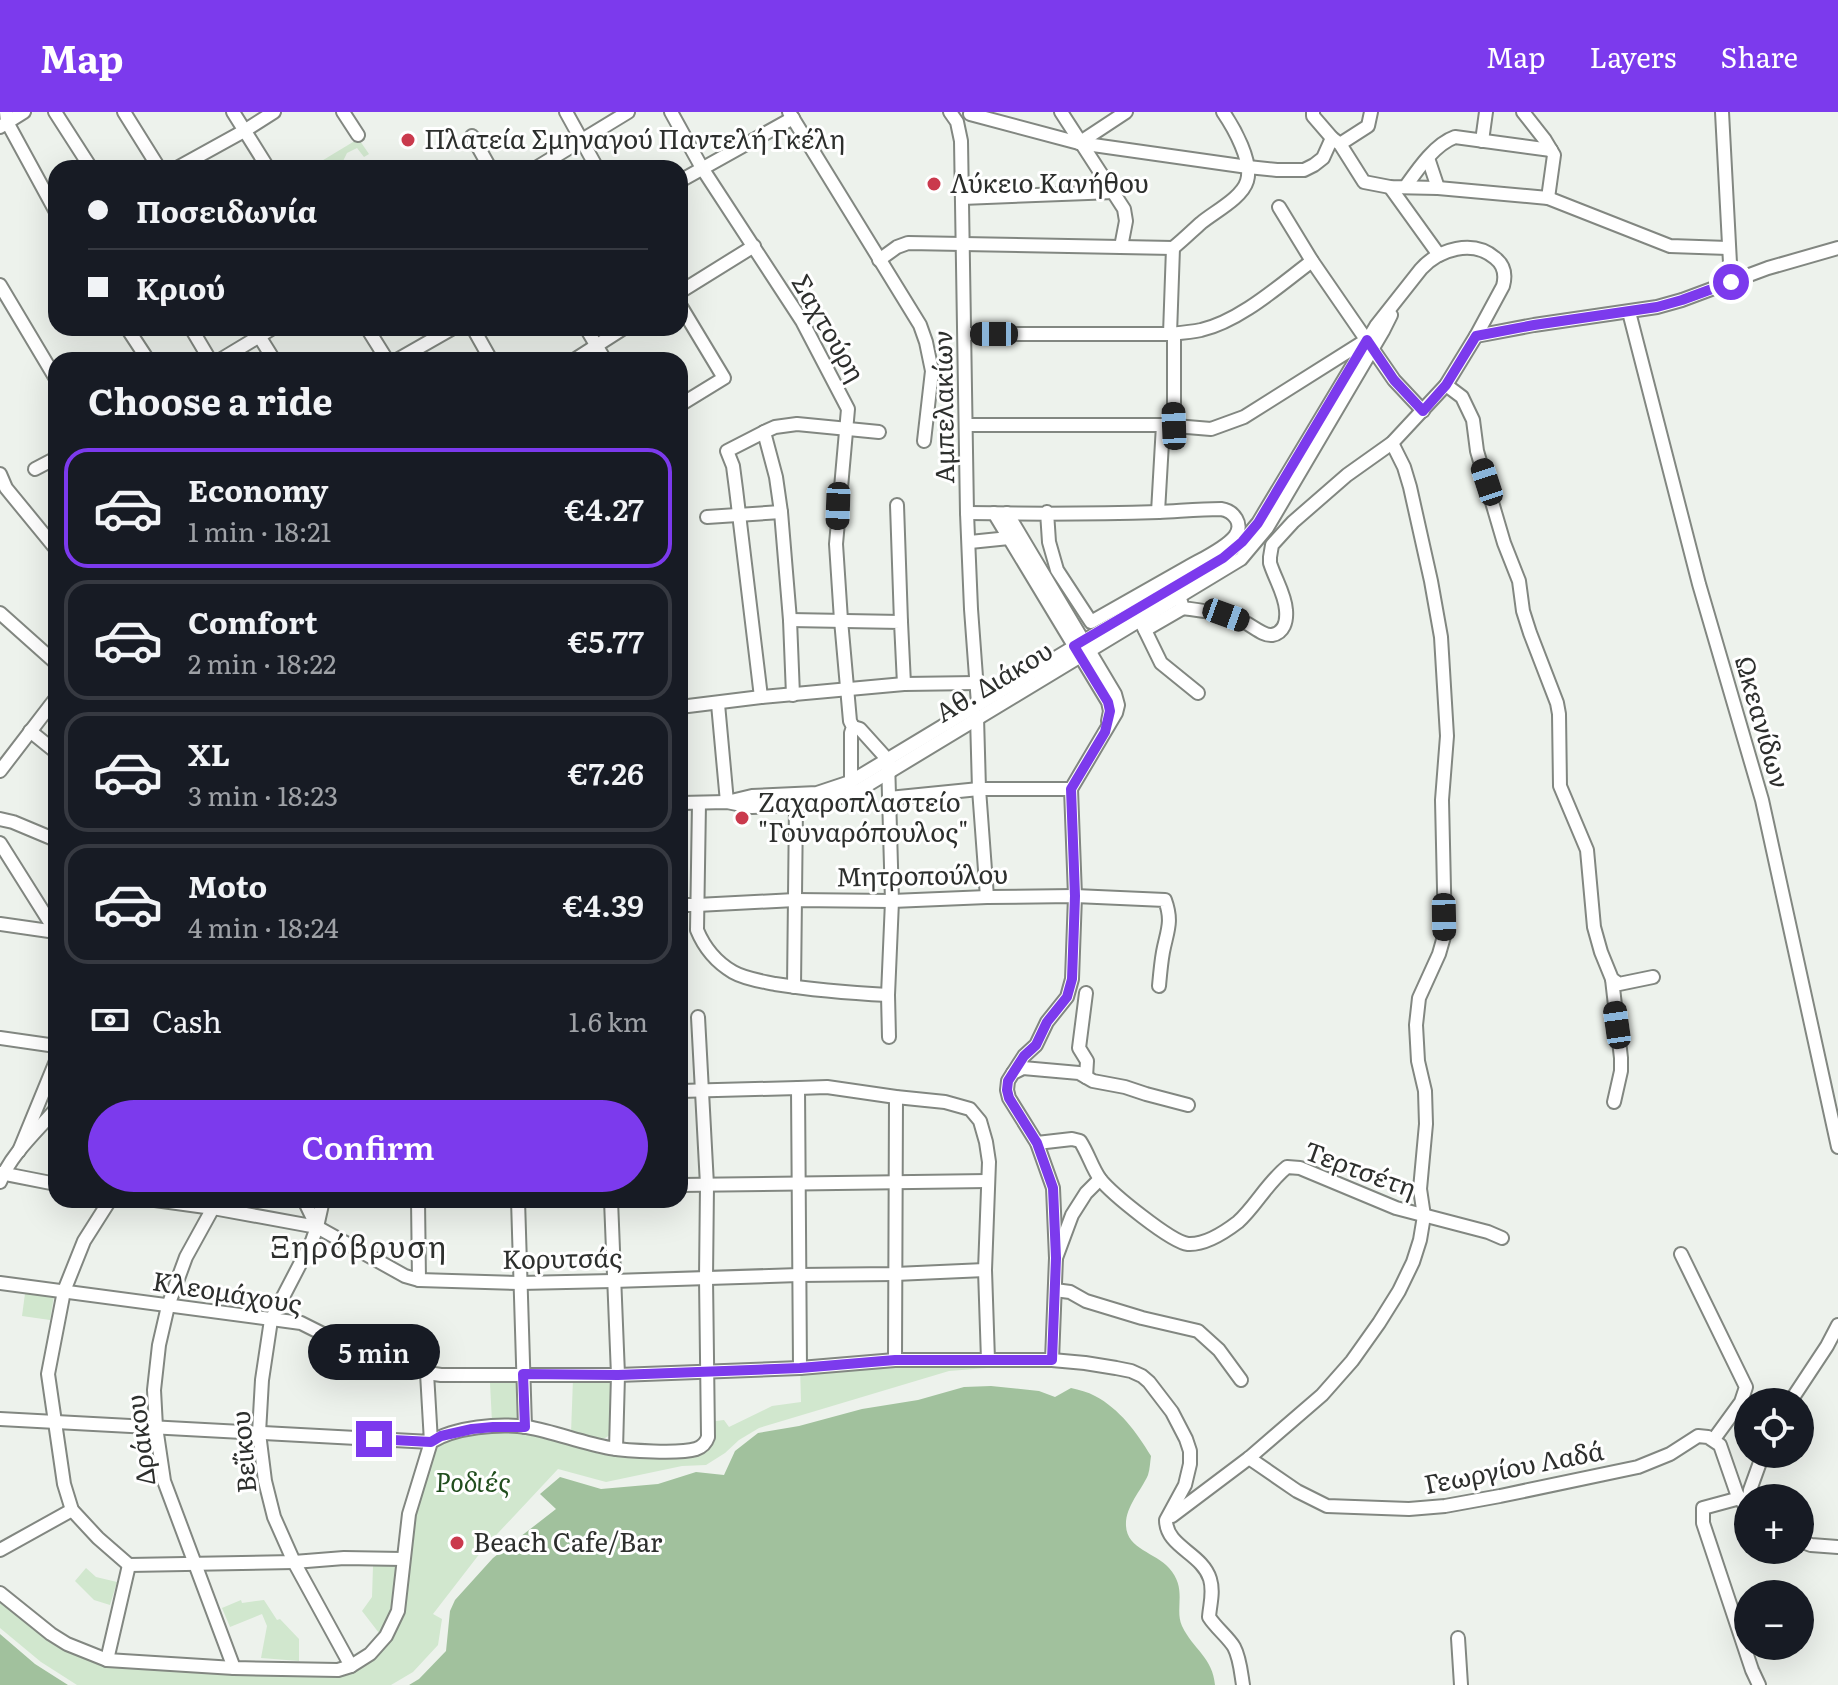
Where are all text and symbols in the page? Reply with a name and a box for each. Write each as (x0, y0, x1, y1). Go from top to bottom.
text: Map (40, 28, 124, 85)
text: Map (1486, 35, 1545, 77)
text: Layers (1589, 35, 1676, 77)
text: Share (1720, 35, 1798, 77)
place label: Πλατεία Σμηναγού Παντελή Γκέλη (424, 118, 845, 157)
marker: Πλατεία Σμηναγού Παντελή Γκέλη (399, 131, 417, 149)
place label: Λύκειο Κανήθου (950, 162, 1149, 201)
marker: Λύκειο Κανήθου (925, 175, 943, 193)
text: Ποσειδωνία (136, 188, 318, 232)
route start (1713, 264, 1749, 300)
text: Κριού (136, 265, 225, 309)
street label: Σαχτούρη (784, 266, 877, 388)
car (970, 322, 1018, 346)
street label: Αμπελακίων (921, 330, 962, 484)
text: Choose a ride (88, 373, 333, 426)
car (1161, 402, 1187, 450)
car (1468, 455, 1506, 509)
text: Economy (188, 467, 328, 511)
icon: car (92, 472, 164, 544)
car (825, 482, 851, 530)
text: €4.27 (565, 486, 644, 530)
text: 1 min · 18:21 (188, 511, 331, 550)
car (1199, 596, 1253, 634)
text: Comfort (188, 599, 318, 643)
icon: car (92, 604, 164, 676)
text: €5.77 (568, 618, 644, 662)
street label: Αθ. Διάκου (927, 629, 1059, 730)
text: 2 min · 18:22 (188, 643, 336, 682)
street label: Ωκεανίδων (1727, 650, 1802, 792)
text: XL (188, 731, 230, 775)
icon: car (92, 736, 164, 808)
text: €7.26 (568, 750, 644, 794)
text: 3 min · 18:23 (188, 775, 338, 814)
place label: Ζαχαροπλαστείο "Γουναρόπουλος" (758, 781, 968, 850)
marker: Ζαχαροπλαστείο "Γουναρόπουλος" (733, 809, 751, 827)
street label: Μητροπούλου (836, 853, 1008, 894)
text: Moto (188, 863, 267, 907)
icon: car (92, 868, 164, 940)
text: €4.39 (563, 882, 644, 926)
car (1432, 893, 1456, 941)
text: 4 min · 18:24 (188, 907, 339, 946)
icon: cash (88, 998, 132, 1042)
text: Cash (152, 998, 222, 1042)
car (1602, 1000, 1632, 1050)
text: 1.6 km (569, 1001, 648, 1040)
button: Confirm (88, 1100, 648, 1192)
street label: Τερτσέτη (1300, 1129, 1422, 1206)
district label: Ξηρόβρυση (270, 1223, 448, 1267)
street label: Κορυτσάς (502, 1236, 622, 1277)
street label: Κλεομάχους (150, 1259, 305, 1322)
callout: 5 min (308, 1323, 440, 1379)
text: 5 min (338, 1332, 410, 1371)
map controls (1734, 1388, 1814, 1660)
button: locate (1734, 1388, 1814, 1468)
street label: Δράκου (114, 1393, 163, 1488)
street label: Βεΐκου (218, 1409, 265, 1495)
route end (356, 1421, 392, 1457)
street label: Γεωργίου Λαδά (1420, 1429, 1607, 1502)
park label: Ροδιές (435, 1461, 511, 1500)
button: + (1734, 1484, 1814, 1564)
place label: Beach Cafe/Bar (473, 1521, 663, 1560)
marker: Beach Cafe/Bar (448, 1534, 466, 1552)
button: − (1734, 1580, 1814, 1660)

